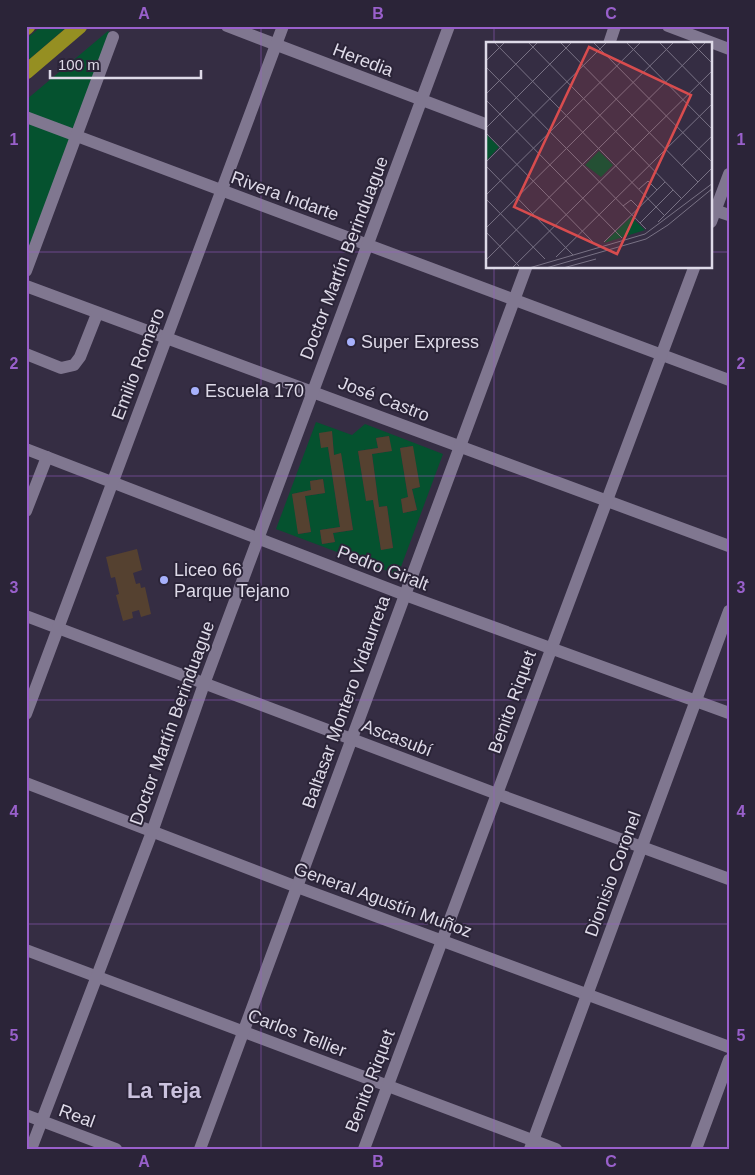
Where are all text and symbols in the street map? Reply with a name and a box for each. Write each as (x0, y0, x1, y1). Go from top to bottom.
text: A (138, 5, 150, 22)
text: B (372, 5, 384, 22)
text: C (605, 5, 617, 22)
street label: Heredia (330, 39, 397, 81)
inset map (486, 42, 712, 269)
scale bar (50, 48, 201, 80)
text: 100 m (58, 56, 100, 73)
text: 1 (10, 131, 19, 148)
text: 1 (737, 131, 746, 148)
street label: Doctor Martín Berinduague (296, 154, 392, 362)
street label: Rivera Indarte (228, 167, 342, 225)
street label: Emilio Romero (108, 305, 168, 423)
place label: Super Express (361, 332, 479, 352)
marker: Super Express (345, 336, 357, 348)
text: 2 (10, 355, 19, 372)
text: 2 (737, 355, 746, 372)
street label: José Castro (336, 372, 432, 426)
place label: Escuela 170 (205, 381, 304, 401)
marker: Escuela 170 (189, 385, 201, 397)
street label: Pedro Giralt (335, 541, 431, 595)
place label: Liceo 66 Parque Tejano (174, 560, 290, 601)
marker: Liceo 66 Parque Tejano (158, 574, 170, 586)
text: 3 (10, 579, 19, 596)
text: 3 (737, 579, 746, 596)
street label: Baltasar Montero Vidaurreta (298, 592, 394, 811)
street label: Doctor Martín Berinduague (126, 618, 218, 828)
street label: Benito Riquet (484, 648, 540, 756)
street label: Ascasubí (359, 715, 435, 761)
text: 4 (10, 803, 19, 820)
text: 4 (737, 803, 746, 820)
street label: Dionisio Coronel (581, 809, 645, 939)
street label: General Agustín Muñoz (291, 858, 475, 942)
street label: Carlos Tellier (245, 1005, 349, 1061)
text: 5 (10, 1027, 19, 1044)
street label: Benito Riquet (341, 1027, 399, 1135)
text: 5 (737, 1027, 746, 1044)
district label: La Teja (127, 1078, 202, 1103)
street label: Real (56, 1100, 98, 1132)
text: A (138, 1153, 150, 1170)
text: B (372, 1153, 384, 1170)
text: C (605, 1153, 617, 1170)

